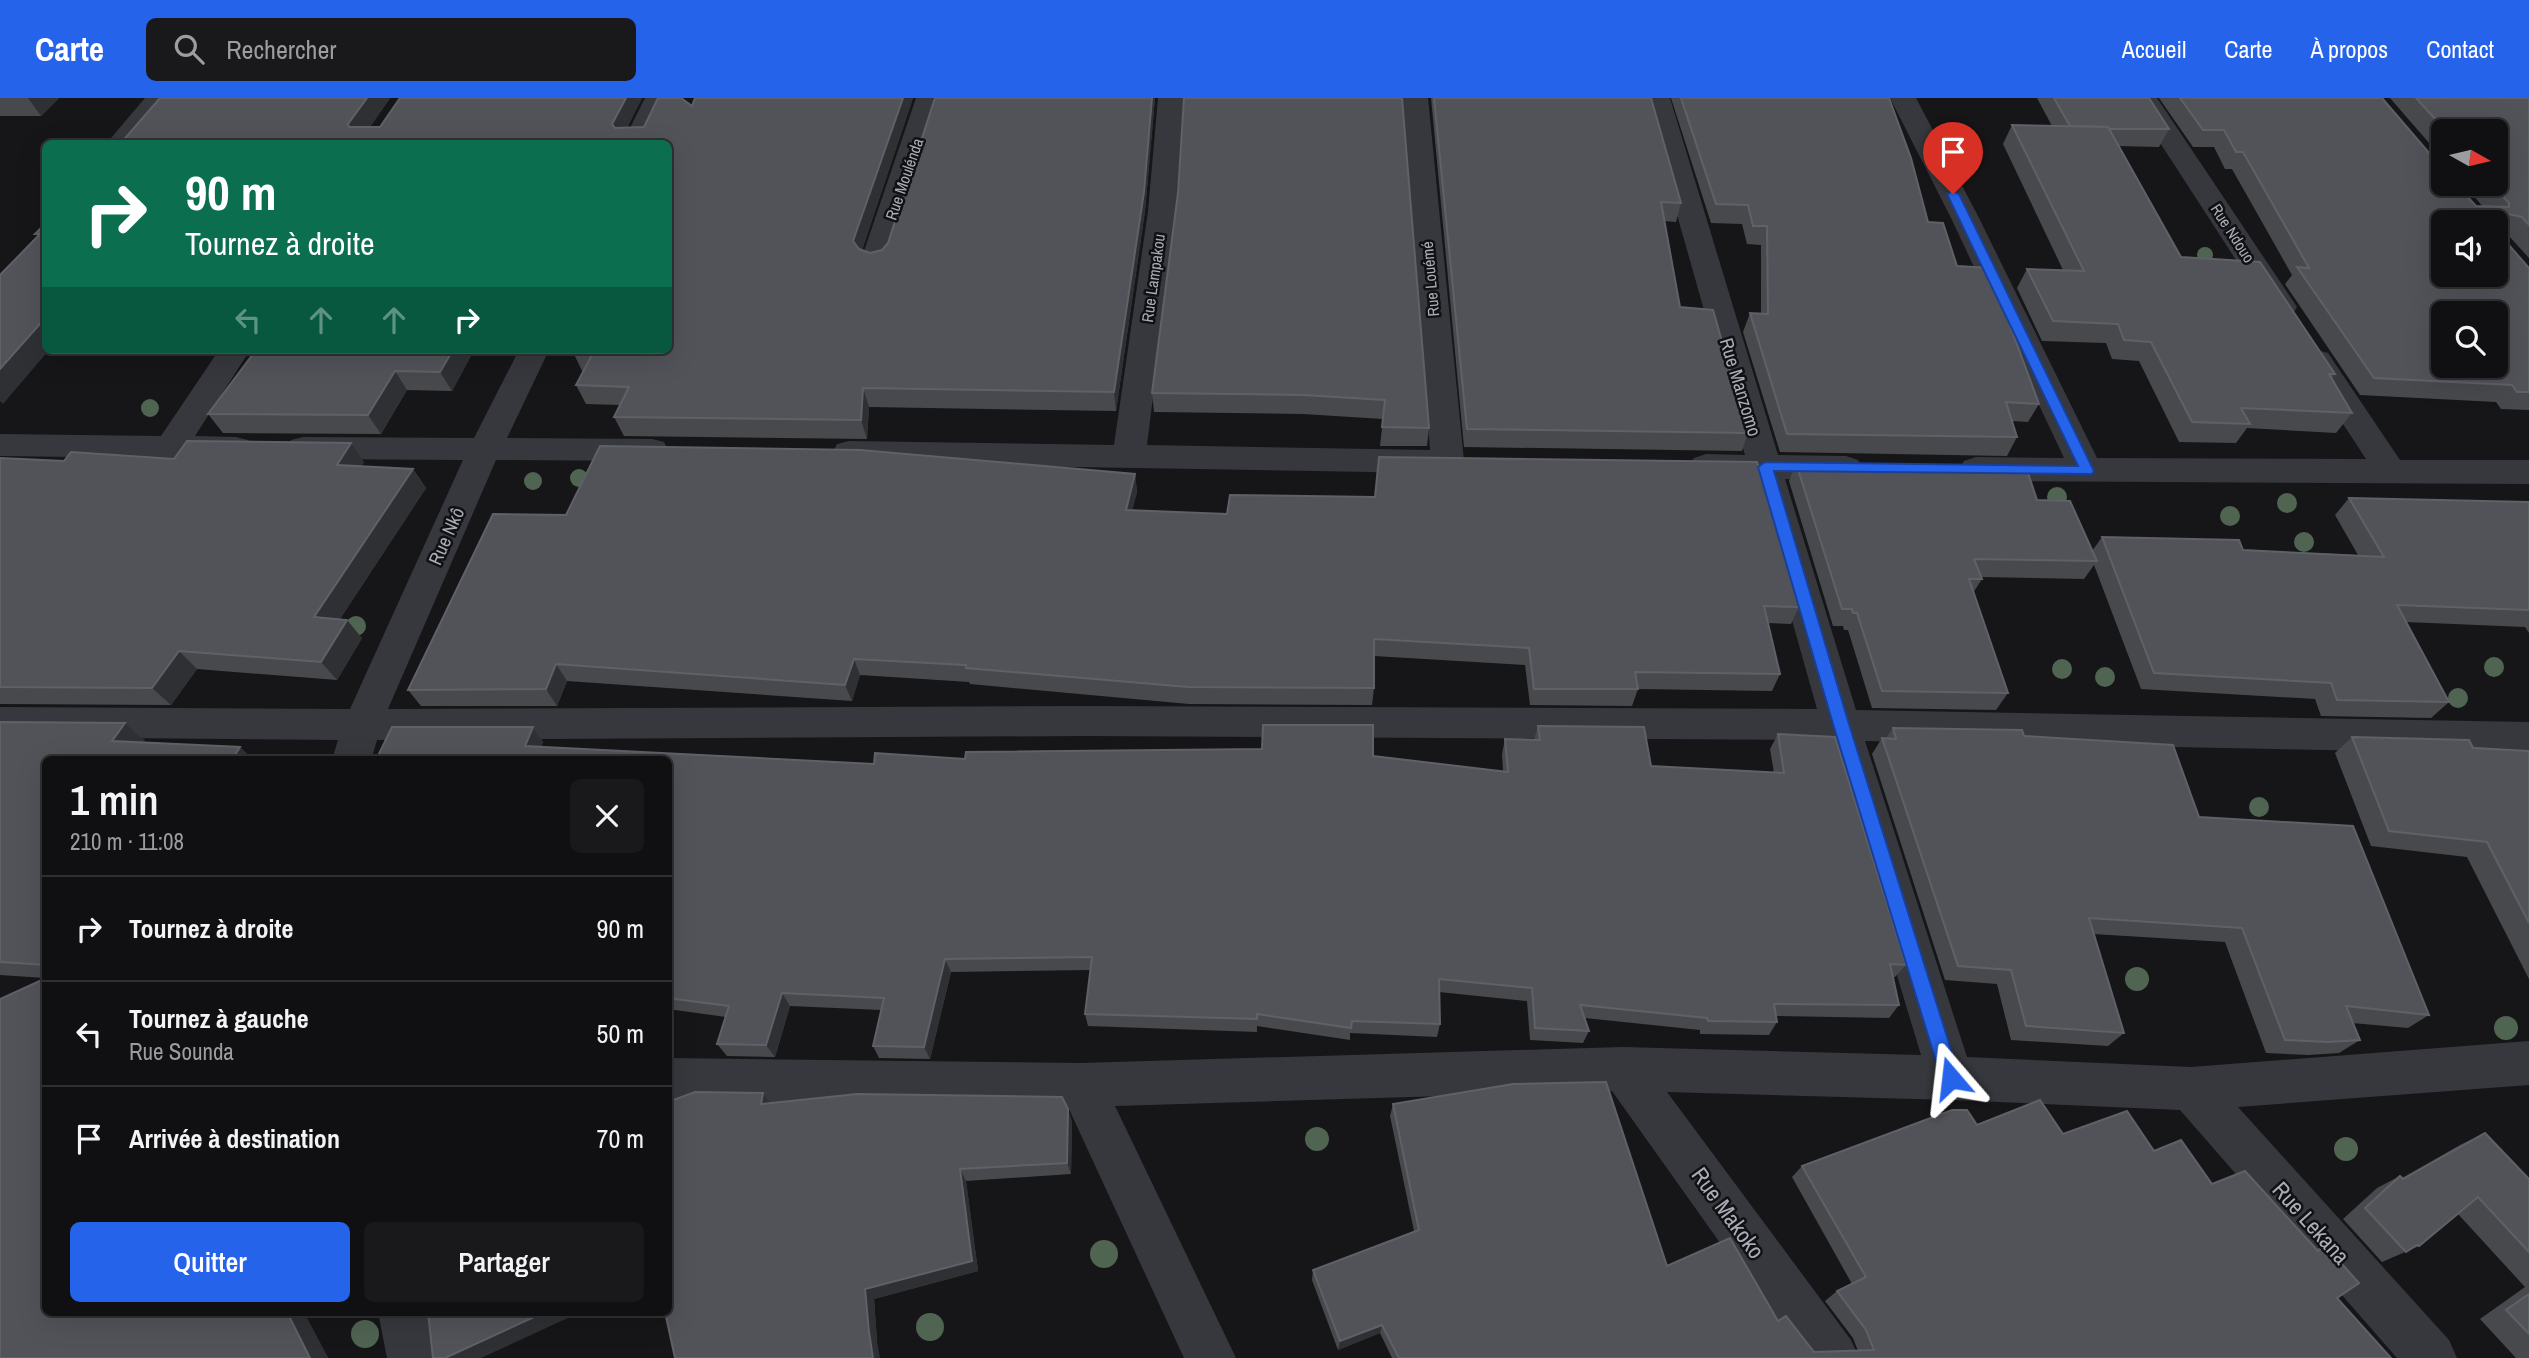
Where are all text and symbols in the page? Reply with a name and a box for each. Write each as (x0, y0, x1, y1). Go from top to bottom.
search box (146, 18, 636, 81)
text: Carte (35, 27, 104, 71)
icon: search (170, 30, 208, 68)
text: Rechercher (226, 32, 336, 67)
text: Accueil (2122, 33, 2186, 65)
text: Carte (2224, 33, 2272, 65)
text: À propos (2310, 33, 2388, 65)
text: Contact (2426, 33, 2494, 65)
north arrow (2431, 119, 2508, 196)
map controls (2431, 119, 2508, 378)
pin (1923, 122, 1983, 194)
icon: arrive (1934, 133, 1972, 171)
street label: Rue Moulénda (880, 134, 929, 223)
text: 90 m (185, 159, 277, 225)
icon: right (70, 168, 161, 259)
street label: Rue Ndouo (2206, 199, 2260, 267)
button: sound (2431, 210, 2508, 287)
text: Tournez à droite (185, 222, 375, 265)
street label: Rue Lampakou (1136, 232, 1170, 324)
street label: Rue Louémé (1416, 241, 1444, 317)
icon: left (229, 301, 267, 339)
icon: ahead (302, 301, 340, 339)
icon: ahead (375, 301, 413, 339)
icon: right (448, 301, 486, 339)
button: search (2431, 301, 2508, 378)
street label: Rue Manzomo (1714, 335, 1768, 439)
street label: Rue Nkô (422, 503, 470, 569)
text: 1 min (70, 772, 159, 828)
button: close (570, 779, 644, 853)
text: 210 m · 11:08 (70, 826, 184, 857)
icon: right (70, 910, 108, 948)
text: Tournez à droite (129, 911, 293, 946)
text: 90 m (597, 911, 644, 946)
text: Tournez à gauche (129, 1001, 309, 1036)
icon: left (70, 1015, 108, 1053)
text: 50 m (597, 1016, 644, 1051)
text: Rue Sounda (129, 1036, 234, 1067)
position arrow (1914, 1041, 1988, 1115)
icon: arrive (70, 1120, 108, 1158)
text: Arrivée à destination (129, 1121, 340, 1156)
text: 70 m (597, 1121, 644, 1156)
street label: Rue Makoko (1685, 1161, 1772, 1265)
street label: Rue Lekana (2266, 1174, 2357, 1271)
button: Quitter (70, 1222, 350, 1302)
button: Partager (364, 1222, 644, 1302)

